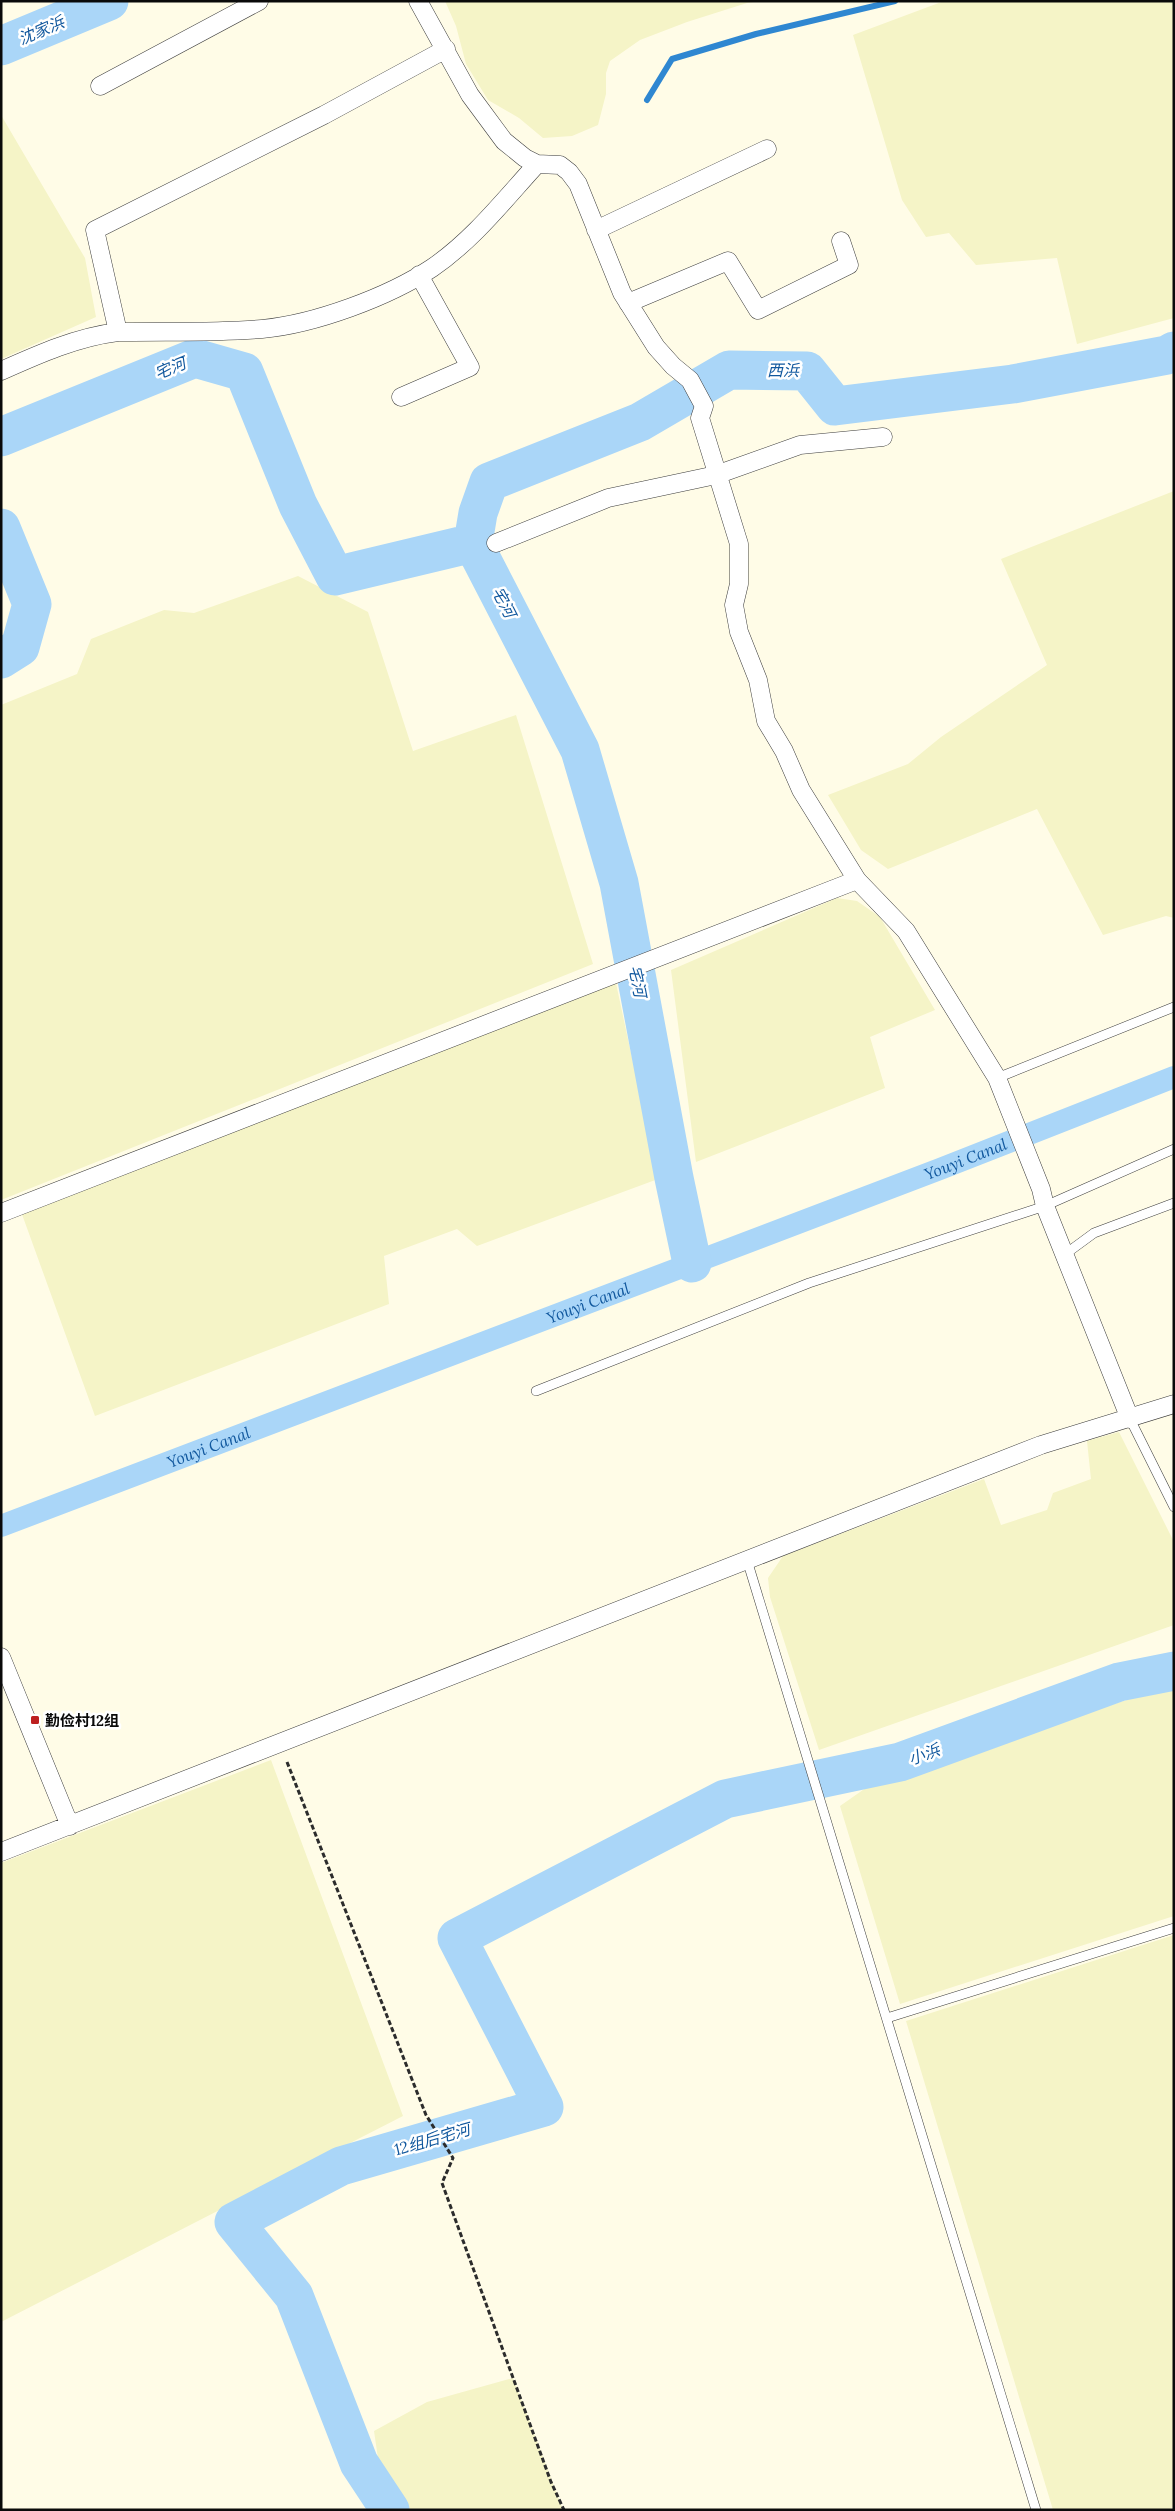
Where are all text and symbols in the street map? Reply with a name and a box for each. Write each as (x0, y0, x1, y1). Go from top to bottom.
water label: 沈家浜 (15, 11, 69, 49)
water label: 宅河 (151, 352, 191, 383)
water label: 西浜 (767, 360, 801, 380)
water label: 宅河 (488, 583, 522, 623)
water label: 宅河 (625, 963, 651, 1002)
water label: Youyi Canal (921, 1134, 1010, 1184)
water label: Youyi Canal (544, 1278, 633, 1328)
water label: Youyi Canal (164, 1422, 253, 1472)
place label: 勤俭村12组 (45, 1711, 119, 1730)
marker: 勤俭村12组 (29, 1714, 41, 1726)
water label: 小浜 (906, 1738, 944, 1769)
water label: 12组后宅河 (392, 2118, 475, 2159)

